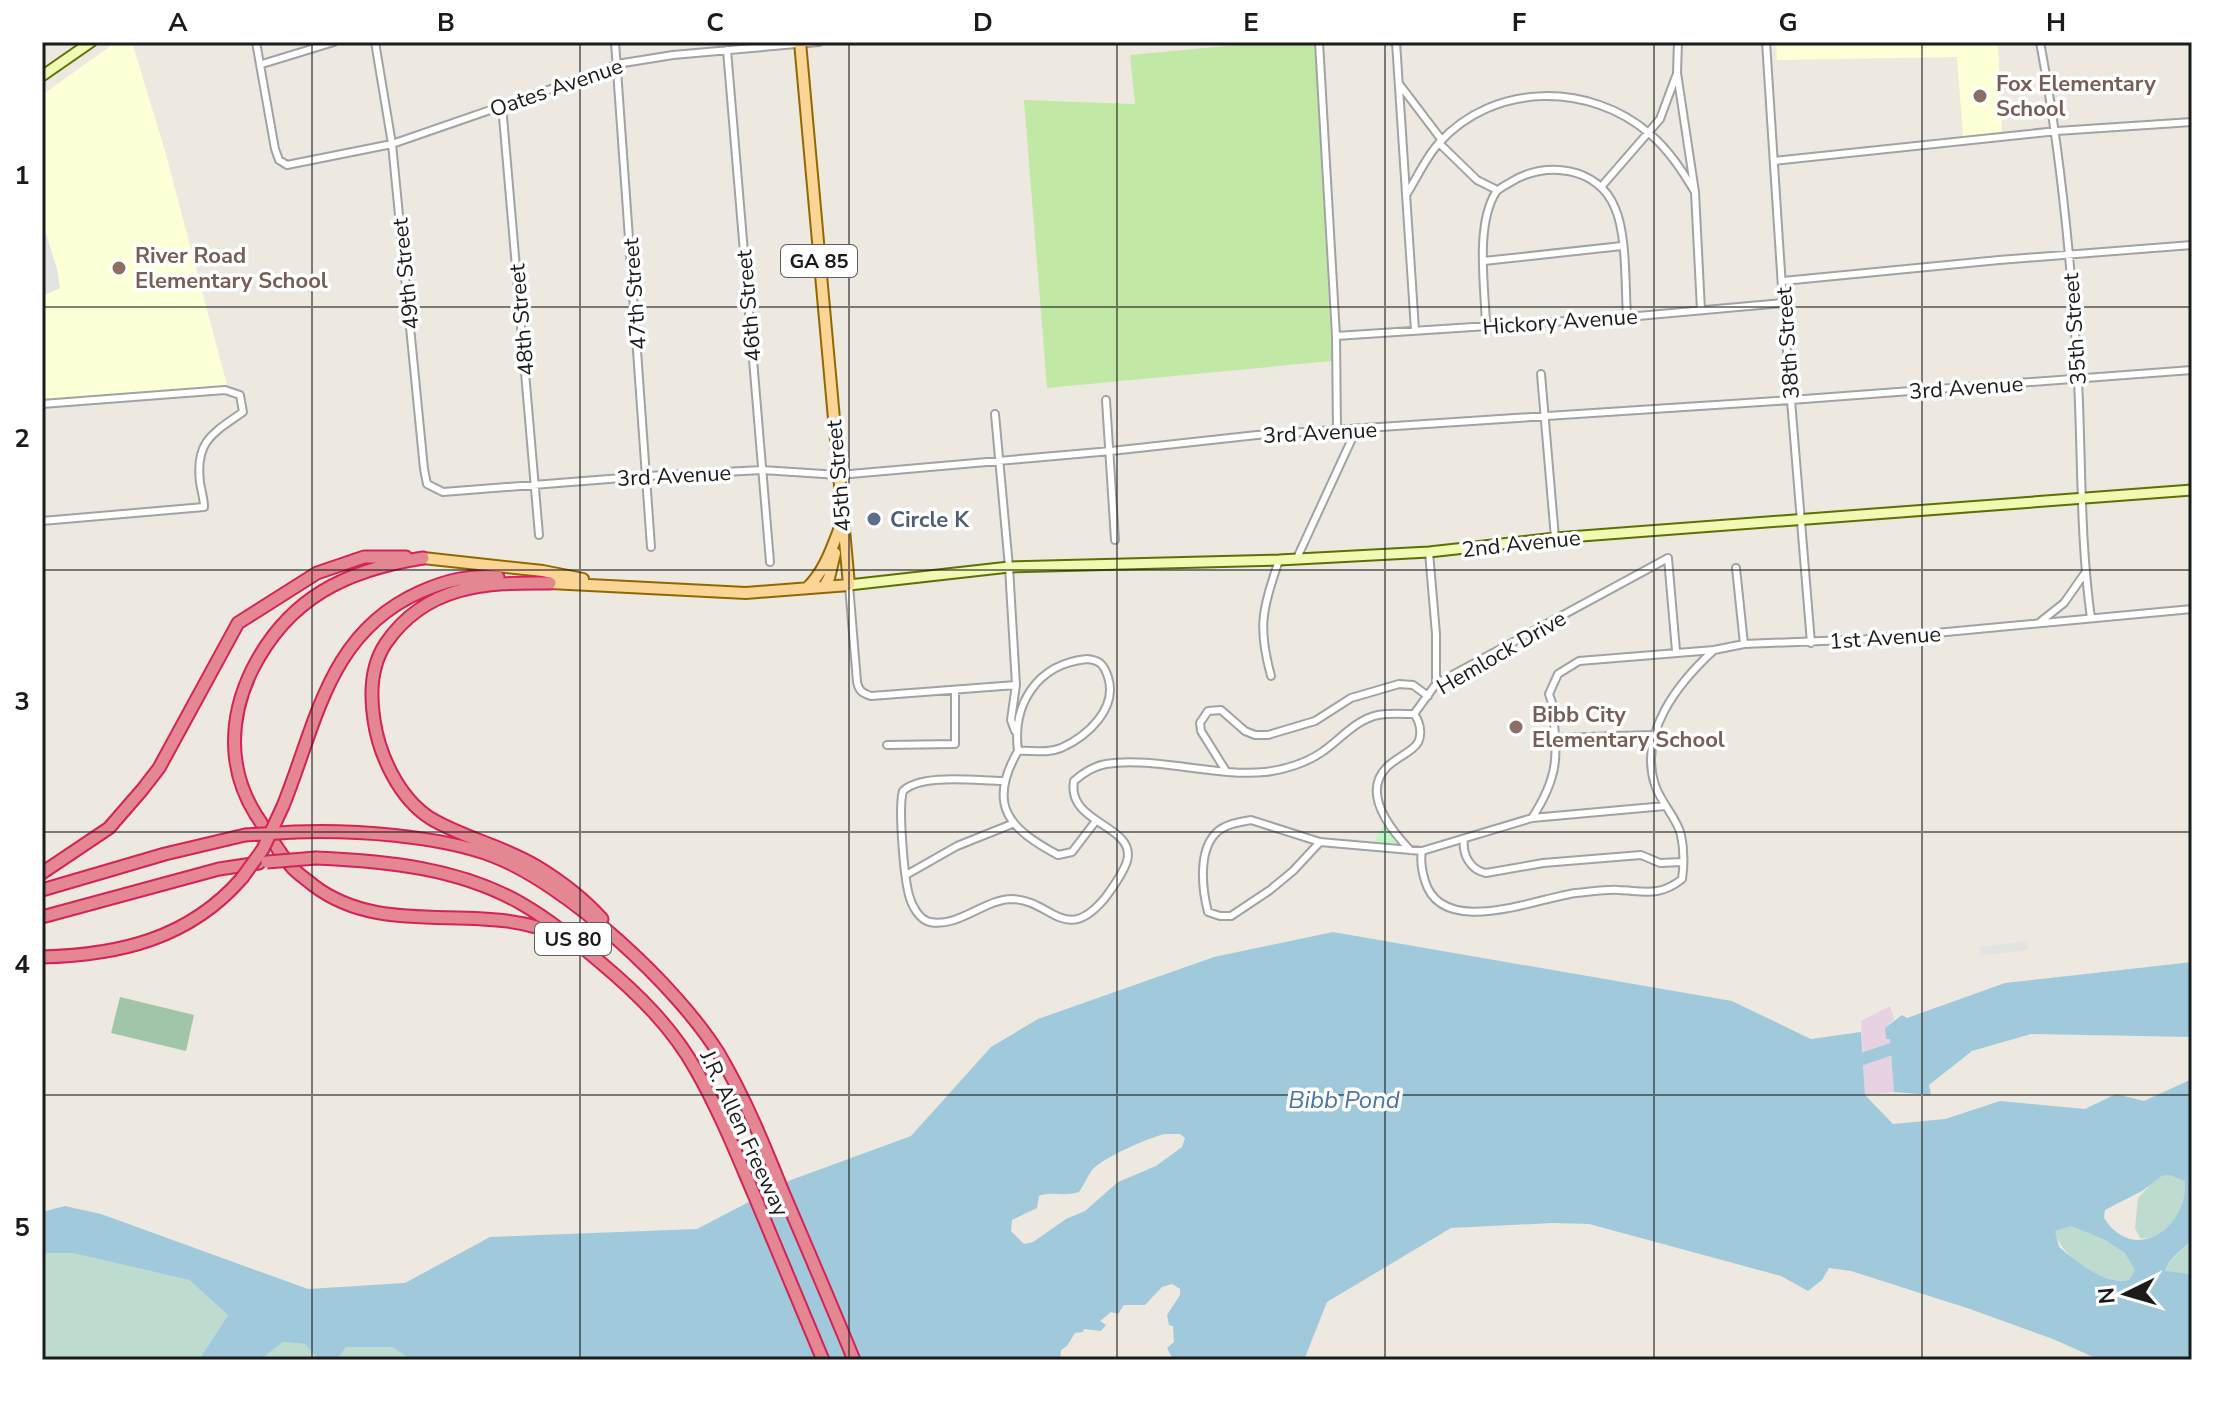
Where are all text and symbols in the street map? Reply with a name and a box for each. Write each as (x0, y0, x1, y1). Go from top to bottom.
text: A (168, 5, 188, 40)
text: B (437, 5, 455, 40)
text: C (706, 5, 724, 40)
text: D (973, 5, 993, 40)
text: E (1243, 5, 1259, 40)
text: F (1512, 5, 1526, 40)
text: G (1778, 5, 1798, 40)
text: H (2046, 5, 2066, 40)
street label: Oates Avenue (486, 51, 627, 125)
place label: Fox Elementary School (1996, 69, 2156, 124)
marker: Fox Elementary School (1971, 87, 1989, 105)
text: 1 (14, 158, 30, 193)
street label: 49th Street (385, 216, 427, 331)
street label: 47th Street (616, 237, 654, 351)
place label: River Road Elementary School (135, 241, 328, 296)
road number: GA 85 (781, 245, 857, 277)
street label: 46th Street (729, 248, 769, 363)
marker: River Road Elementary School (110, 259, 128, 277)
street label: 48th Street (502, 262, 542, 377)
street label: 35th Street (2056, 272, 2094, 386)
street label: 38th Street (1769, 286, 1807, 400)
street label: Hickory Avenue (1482, 302, 1639, 342)
street label: 3rd Avenue (1908, 369, 2024, 407)
street label: 3rd Avenue (1262, 415, 1378, 451)
street label: 45th Street (819, 418, 859, 533)
text: 2 (14, 421, 30, 456)
street label: 3rd Avenue (616, 458, 732, 494)
place label: Circle K (890, 505, 970, 535)
marker: Circle K (865, 510, 883, 528)
street label: 2nd Avenue (1460, 523, 1582, 565)
street label: Hemlock Drive (1431, 604, 1572, 702)
street label: 1st Avenue (1828, 619, 1942, 657)
text: 3 (14, 684, 30, 719)
place label: Bibb City Elementary School (1532, 700, 1725, 755)
marker: Bibb City Elementary School (1507, 718, 1525, 736)
road number: US 80 (535, 923, 611, 955)
text: 4 (14, 947, 30, 982)
street label: J.R. Allen Freeway (692, 1045, 796, 1222)
water label: Bibb Pond (1288, 1084, 1400, 1116)
text: 5 (14, 1210, 30, 1245)
north arrow (2086, 1254, 2166, 1334)
text: N (2091, 1286, 2123, 1305)

